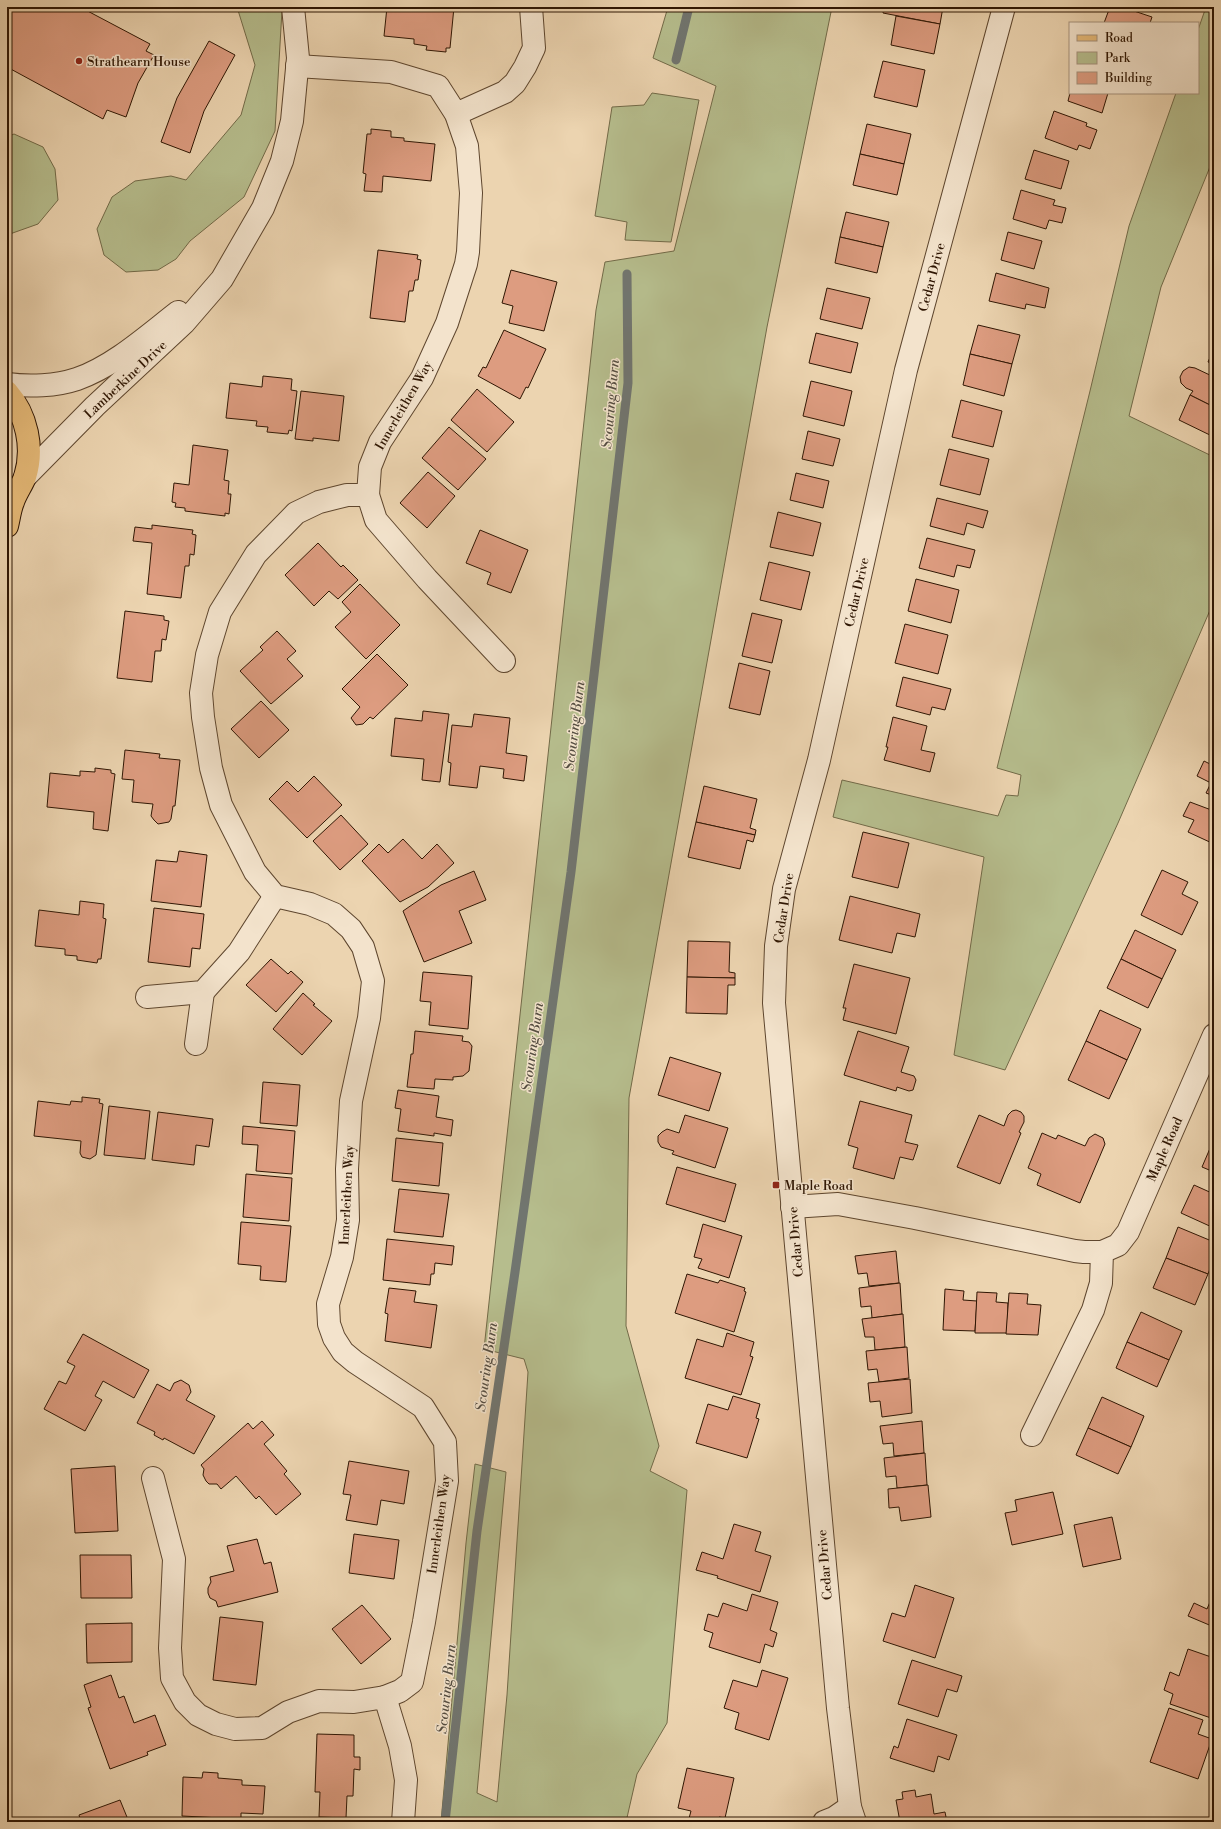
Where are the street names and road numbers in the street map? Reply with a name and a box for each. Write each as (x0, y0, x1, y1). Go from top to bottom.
street label: Cedar Drive (915, 241, 949, 314)
street label: Lamberkine Drive (81, 337, 171, 422)
street label: Innerleithen Way (372, 358, 436, 453)
street label: Cedar Drive (841, 555, 873, 629)
street label: Cedar Drive (771, 871, 797, 944)
street label: Maple Road (1144, 1114, 1186, 1184)
street label: Innerleithen Way (336, 1144, 358, 1246)
street label: Cedar Drive (785, 1205, 807, 1278)
street label: Innerleithen Way (424, 1473, 454, 1575)
street label: Cedar Drive (814, 1528, 836, 1601)

